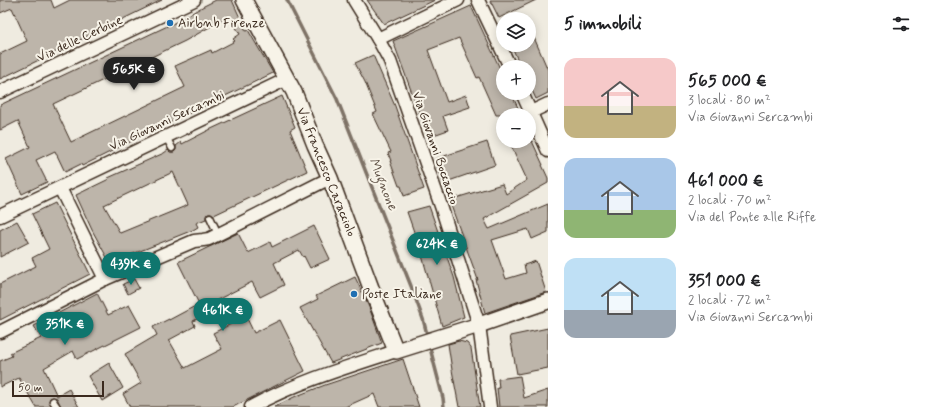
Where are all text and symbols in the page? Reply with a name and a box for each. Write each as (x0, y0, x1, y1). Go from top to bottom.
street label: Via delle Cerbine (35, 12, 125, 66)
map controls (496, 12, 536, 148)
button: layers (496, 12, 536, 52)
text: 5 immobili (564, 13, 642, 35)
icon: filters (890, 13, 912, 35)
place label: Airbnb Firenze (178, 15, 265, 32)
marker: Airbnb Firenze (165, 18, 175, 28)
pin: 565K € (101, 57, 167, 91)
button: + (496, 60, 536, 100)
text: 565K € (112, 61, 156, 78)
text: 565 000 € (688, 70, 767, 92)
icon: home (596, 74, 644, 122)
street label: Via Giovanni Sercambi (107, 87, 227, 155)
street label: Via Giovanni Boccaccio (408, 89, 462, 207)
text: 3 locali · 80 m² (688, 92, 770, 109)
street label: Via Francesco Caracciolo (292, 105, 360, 239)
button: − (496, 108, 536, 148)
text: Via Giovanni Sercambi (688, 109, 813, 126)
water label: Mugnone (362, 155, 402, 214)
text: 461 000 € (688, 170, 764, 192)
icon: home (596, 174, 644, 222)
text: 2 locali · 70 m² (688, 192, 772, 209)
text: Via del Ponte alle Riffe (688, 209, 816, 226)
pin: 624K € (404, 232, 470, 266)
text: 624K € (416, 236, 458, 253)
pin: 439K € (98, 252, 164, 286)
text: 439K € (110, 256, 152, 273)
text: 351 000 € (688, 270, 761, 292)
icon: home (596, 274, 644, 322)
place label: Poste Italiane (362, 286, 442, 303)
marker: Poste Italiane (349, 289, 359, 299)
text: 2 locali · 72 m² (688, 292, 771, 309)
pin: 461K € (190, 298, 256, 332)
text: 461K € (202, 302, 244, 319)
text: Via Giovanni Sercambi (688, 309, 813, 326)
pin: 351K € (32, 312, 98, 346)
text: 351K € (45, 316, 85, 333)
scale bar (12, 379, 104, 398)
text: 50 m (18, 381, 43, 395)

